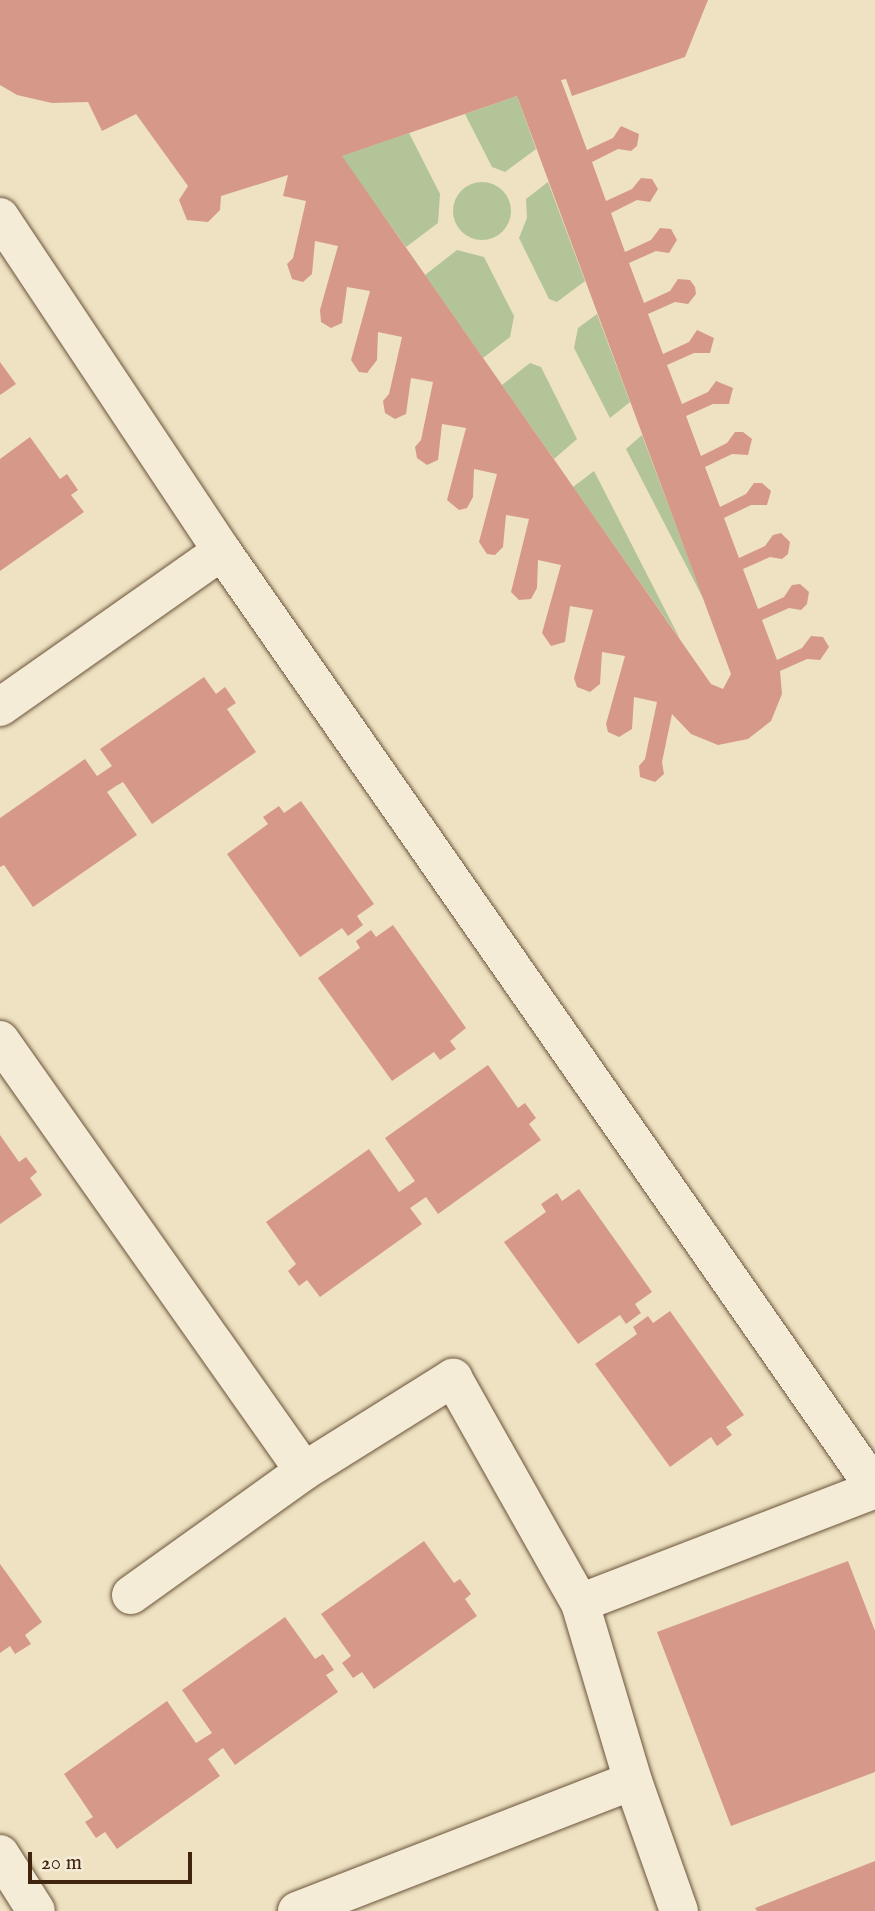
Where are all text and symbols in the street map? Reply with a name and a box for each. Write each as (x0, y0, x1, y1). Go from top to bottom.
scale bar (32, 1838, 196, 1882)
text: 20 m (41, 1850, 82, 1877)

